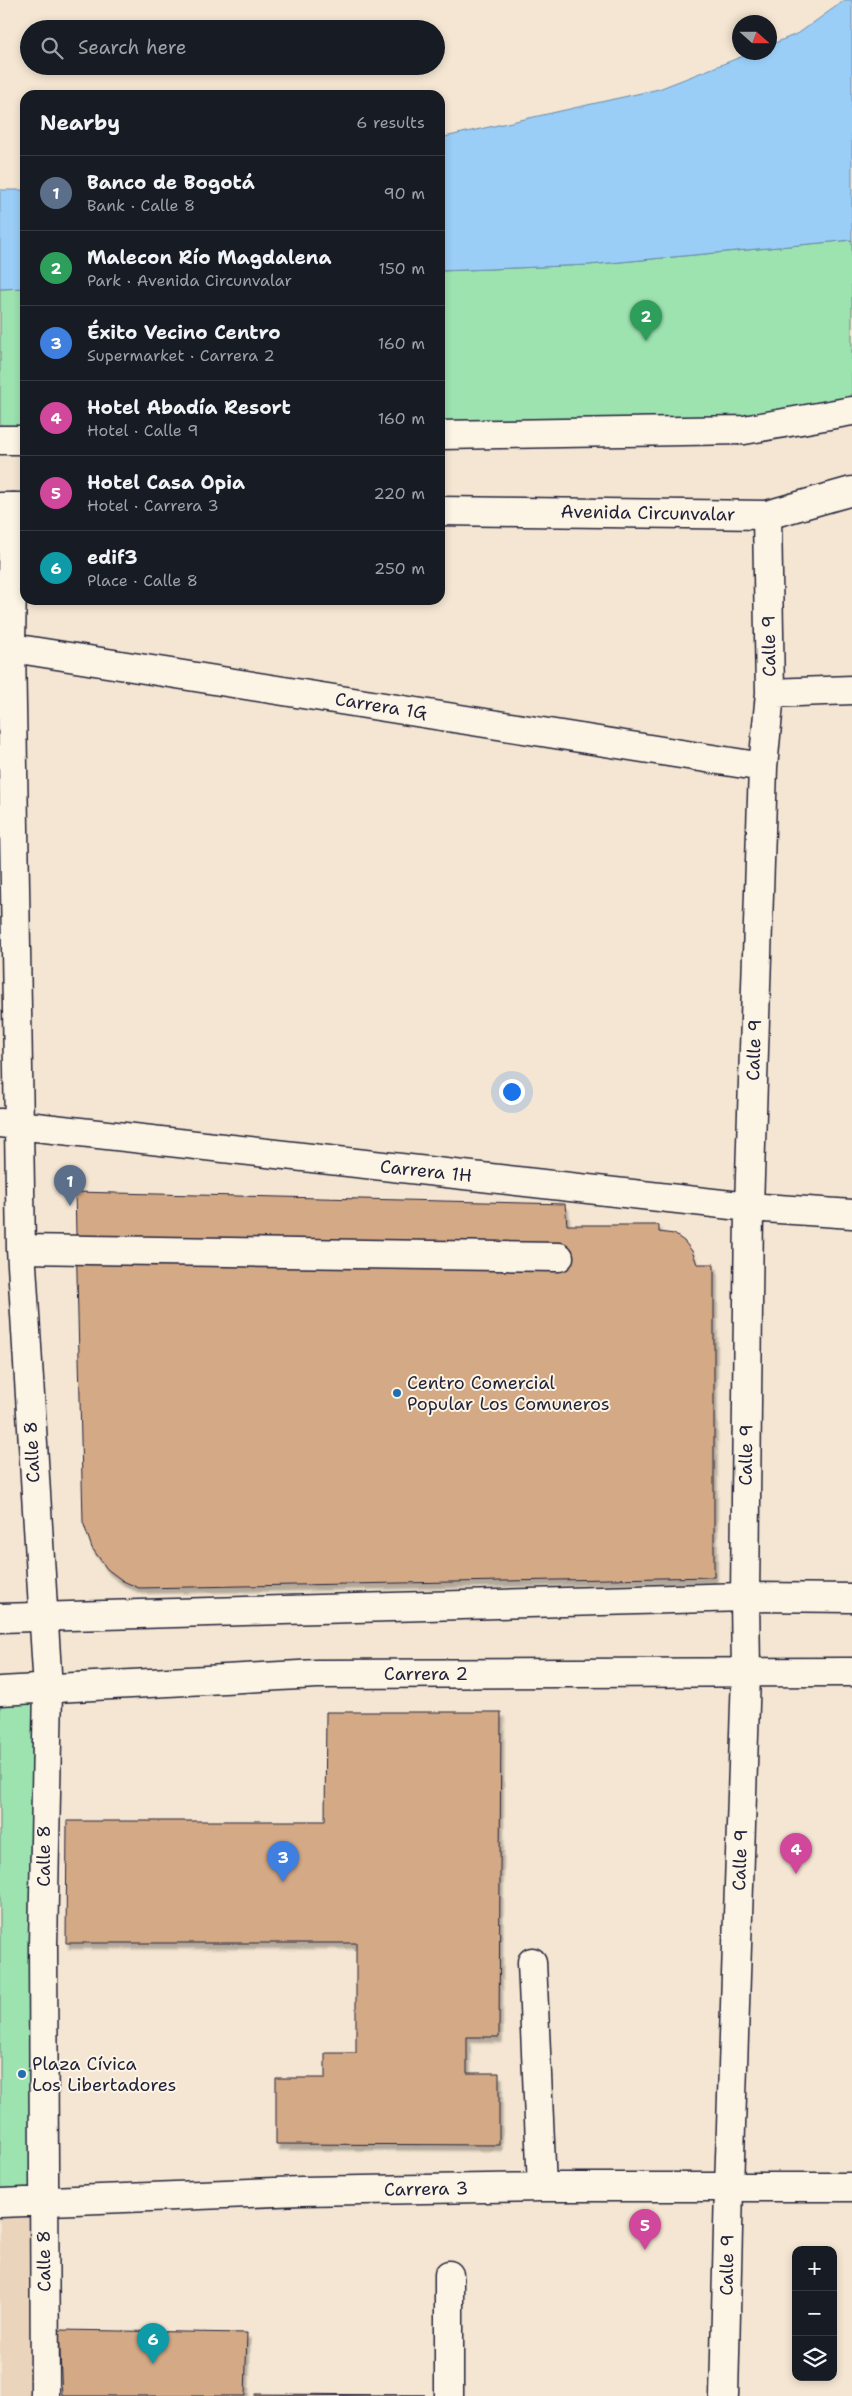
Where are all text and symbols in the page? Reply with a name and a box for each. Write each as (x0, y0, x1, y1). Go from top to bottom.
north arrow (732, 15, 777, 60)
search box (20, 20, 445, 75)
icon: search (38, 34, 66, 62)
text: Search here (78, 35, 187, 60)
text: Nearby (40, 109, 120, 137)
text: 6 results (356, 112, 425, 133)
text: Banco de Bogotá (87, 170, 255, 195)
text: 1 (52, 183, 60, 204)
text: 90 m (384, 183, 425, 204)
text: Bank · Calle 8 (87, 195, 195, 216)
text: Malecon Río Magdalena (87, 245, 331, 270)
text: 2 (50, 258, 62, 279)
text: 150 m (378, 258, 425, 279)
text: Park · Avenida Circunvalar (87, 270, 292, 291)
pin: 2 (630, 300, 662, 341)
text: Éxito Vecino Centro (87, 320, 281, 345)
text: 3 (50, 333, 62, 354)
text: 160 m (378, 333, 425, 354)
text: Supermarket · Carrera 2 (87, 345, 275, 366)
text: Hotel Abadía Resort (87, 395, 291, 420)
text: 4 (50, 408, 62, 429)
text: 160 m (378, 408, 425, 429)
text: Hotel · Calle 9 (87, 420, 199, 441)
text: Hotel Casa Opia (87, 470, 245, 495)
text: 5 (51, 483, 61, 504)
text: 220 m (373, 483, 425, 504)
text: Hotel · Carrera 3 (87, 495, 219, 516)
street label: Avenida Circunvalar (560, 499, 736, 527)
text: edif3 (87, 545, 138, 570)
text: 6 (50, 558, 62, 579)
text: 250 m (374, 558, 425, 579)
text: Place · Calle 8 (87, 570, 198, 591)
street label: Calle 9 (756, 615, 782, 677)
street label: Carrera 1G (333, 687, 429, 725)
street label: Calle 9 (741, 1019, 767, 1081)
your location (499, 1079, 525, 1105)
street label: Carrera 1H (379, 1154, 473, 1188)
pin: 1 (54, 1165, 86, 1206)
place label: Centro Comercial Popular Los Comuneros (407, 1371, 610, 1416)
marker: Centro Comercial Popular Los Comuneros (391, 1387, 403, 1399)
street label: Calle 8 (18, 1421, 46, 1483)
street label: Calle 9 (733, 1424, 759, 1486)
street label: Carrera 2 (384, 1662, 468, 1686)
street label: Calle 8 (32, 1825, 56, 1887)
street label: Calle 9 (727, 1829, 753, 1891)
pin: 4 (780, 1833, 812, 1874)
pin: 3 (267, 1841, 299, 1882)
place label: Plaza Cívica Los Libertadores (32, 2052, 177, 2097)
marker: Plaza Cívica Los Libertadores (16, 2068, 28, 2080)
street label: Carrera 3 (384, 2176, 468, 2202)
pin: 5 (629, 2209, 661, 2250)
street label: Calle 8 (31, 2230, 57, 2292)
street label: Calle 9 (714, 2234, 740, 2296)
map controls (792, 2246, 837, 2381)
button: + (792, 2246, 837, 2291)
button: − (792, 2291, 837, 2336)
pin: 6 (137, 2323, 169, 2364)
button: layers (792, 2336, 837, 2381)

